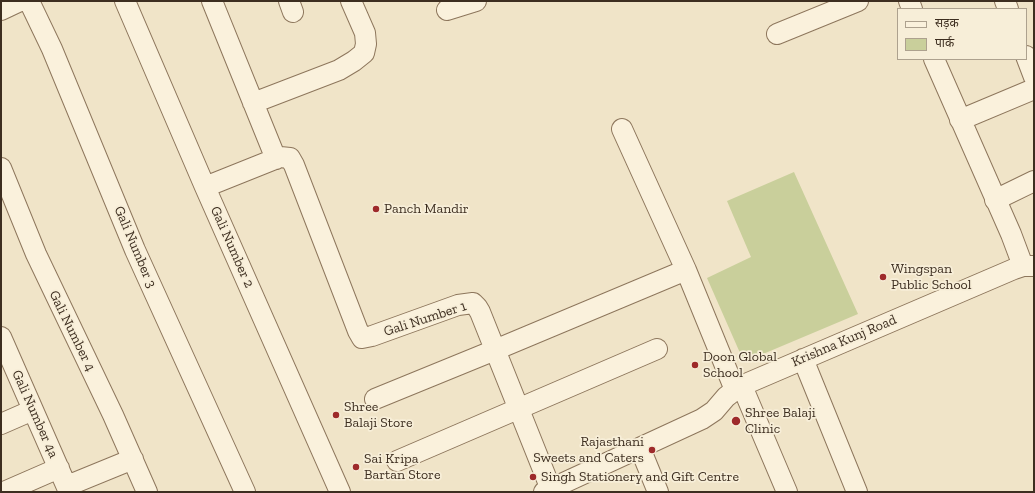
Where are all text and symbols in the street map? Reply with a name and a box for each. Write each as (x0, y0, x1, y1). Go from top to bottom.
legend (897, 8, 1027, 60)
text: सड़क (935, 16, 959, 30)
text: पार्क (935, 36, 954, 50)
place label: Panch Mandir (384, 201, 469, 217)
street label: Gali Number 3 (110, 204, 160, 290)
street label: Gali Number 2 (207, 204, 257, 290)
marker: Panch Mandir (371, 204, 381, 214)
place label: Wingspan Public School (891, 261, 972, 294)
marker: Wingspan Public School (878, 272, 888, 282)
street label: Gali Number 4 (45, 288, 99, 374)
street label: Gali Number 1 (382, 298, 468, 340)
street label: Krishna Kunj Road (789, 311, 899, 371)
place label: Doon Global School (703, 349, 777, 382)
marker: Doon Global School (690, 360, 700, 370)
street label: Gali Number 4a (8, 367, 62, 461)
place label: Shree Balaji Store (344, 399, 413, 432)
place label: Shree Balaji Clinic (745, 405, 816, 438)
marker: Shree Balaji Store (331, 410, 341, 420)
marker: Shree Balaji Clinic (730, 415, 742, 427)
place label: Rajasthani Sweets and Caters (533, 434, 644, 466)
marker: Rajasthani Sweets and Caters (647, 445, 657, 455)
place label: Sai Kripa Bartan Store (364, 451, 441, 484)
marker: Sai Kripa Bartan Store (351, 462, 361, 472)
place label: Singh Stationery and Gift Centre (541, 469, 739, 485)
marker: Singh Stationery and Gift Centre (528, 472, 538, 482)

